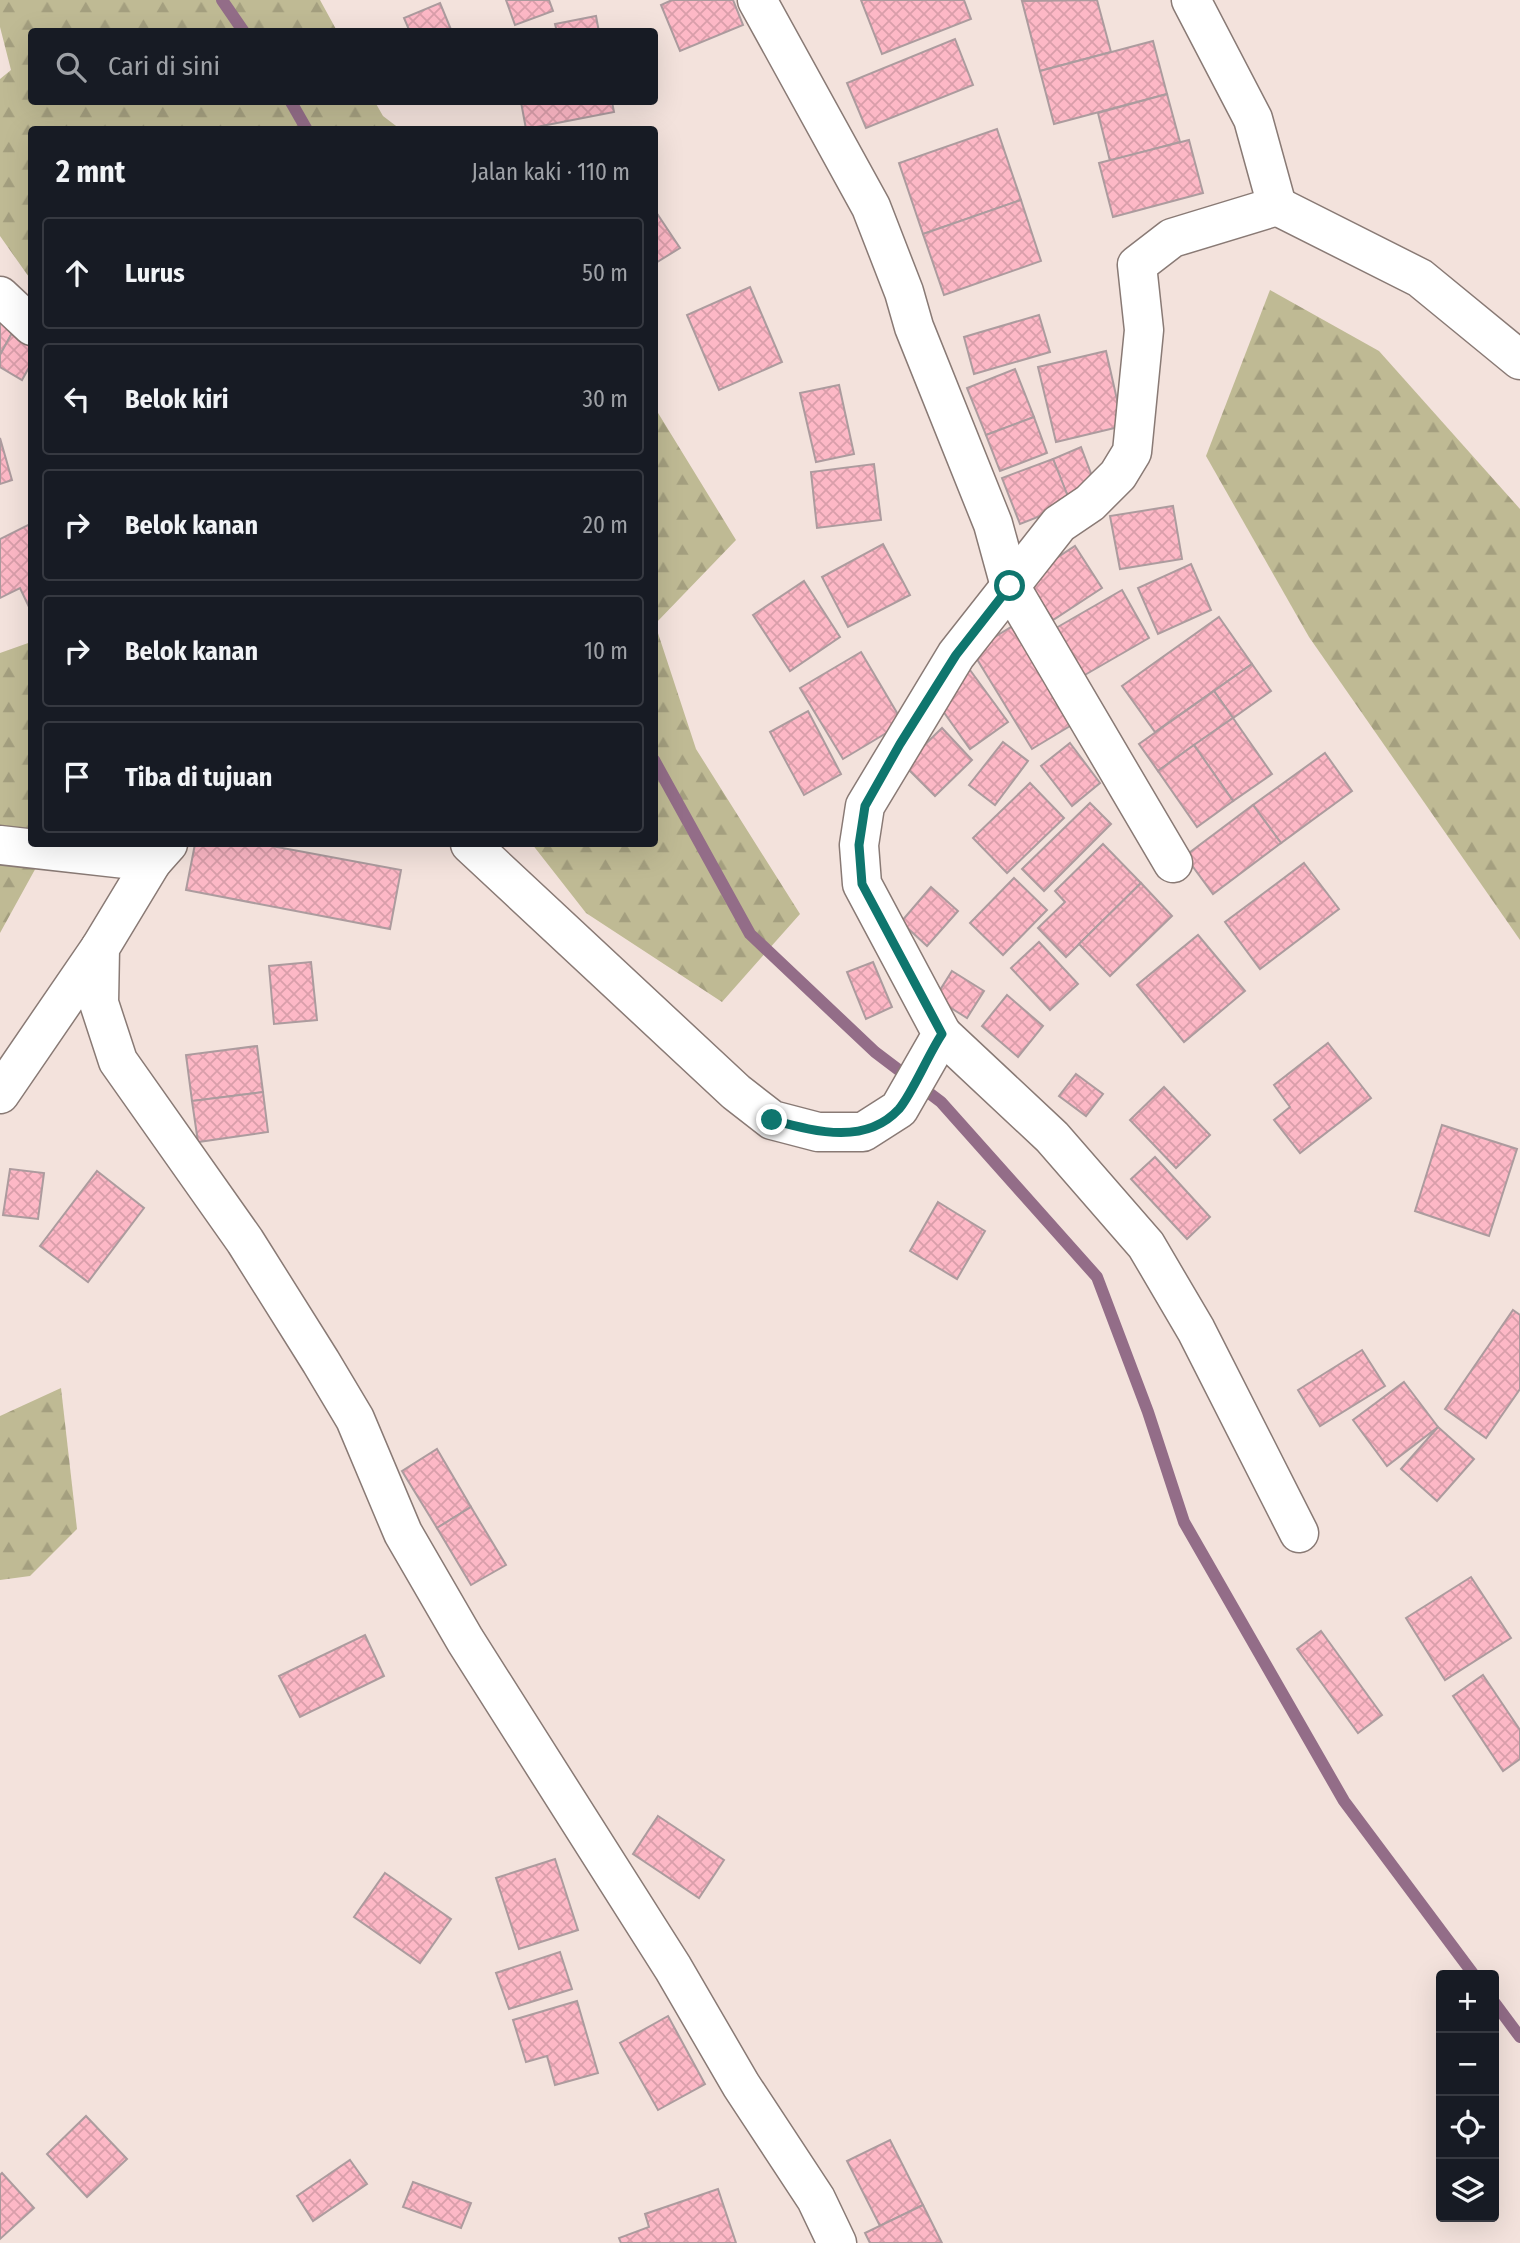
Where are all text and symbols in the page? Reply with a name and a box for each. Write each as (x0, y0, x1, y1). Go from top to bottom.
search box (28, 28, 658, 105)
icon: search (52, 48, 90, 86)
text: Cari di sini (108, 51, 220, 82)
text: 2 mnt (56, 154, 125, 190)
text: Jalan kaki · 110 m (471, 158, 630, 186)
icon: ahead (58, 254, 96, 292)
text: Lurus (125, 258, 185, 289)
text: 50 m (582, 259, 628, 287)
icon: left (58, 380, 96, 418)
text: Belok kiri (125, 384, 228, 415)
text: 30 m (583, 385, 628, 413)
icon: right (58, 506, 96, 544)
text: Belok kanan (125, 510, 258, 541)
text: 20 m (583, 511, 628, 539)
route start (994, 570, 1025, 601)
icon: right (58, 632, 96, 670)
text: Belok kanan (125, 636, 258, 667)
text: 10 m (584, 637, 628, 665)
icon: arrive (58, 758, 96, 796)
text: Tiba di tujuan (125, 762, 272, 793)
route end (756, 1104, 787, 1135)
map controls (1436, 1970, 1499, 2222)
button: + (1436, 1970, 1499, 2033)
button: − (1436, 2033, 1499, 2096)
button: locate (1436, 2096, 1499, 2159)
button: layers (1436, 2159, 1499, 2222)

